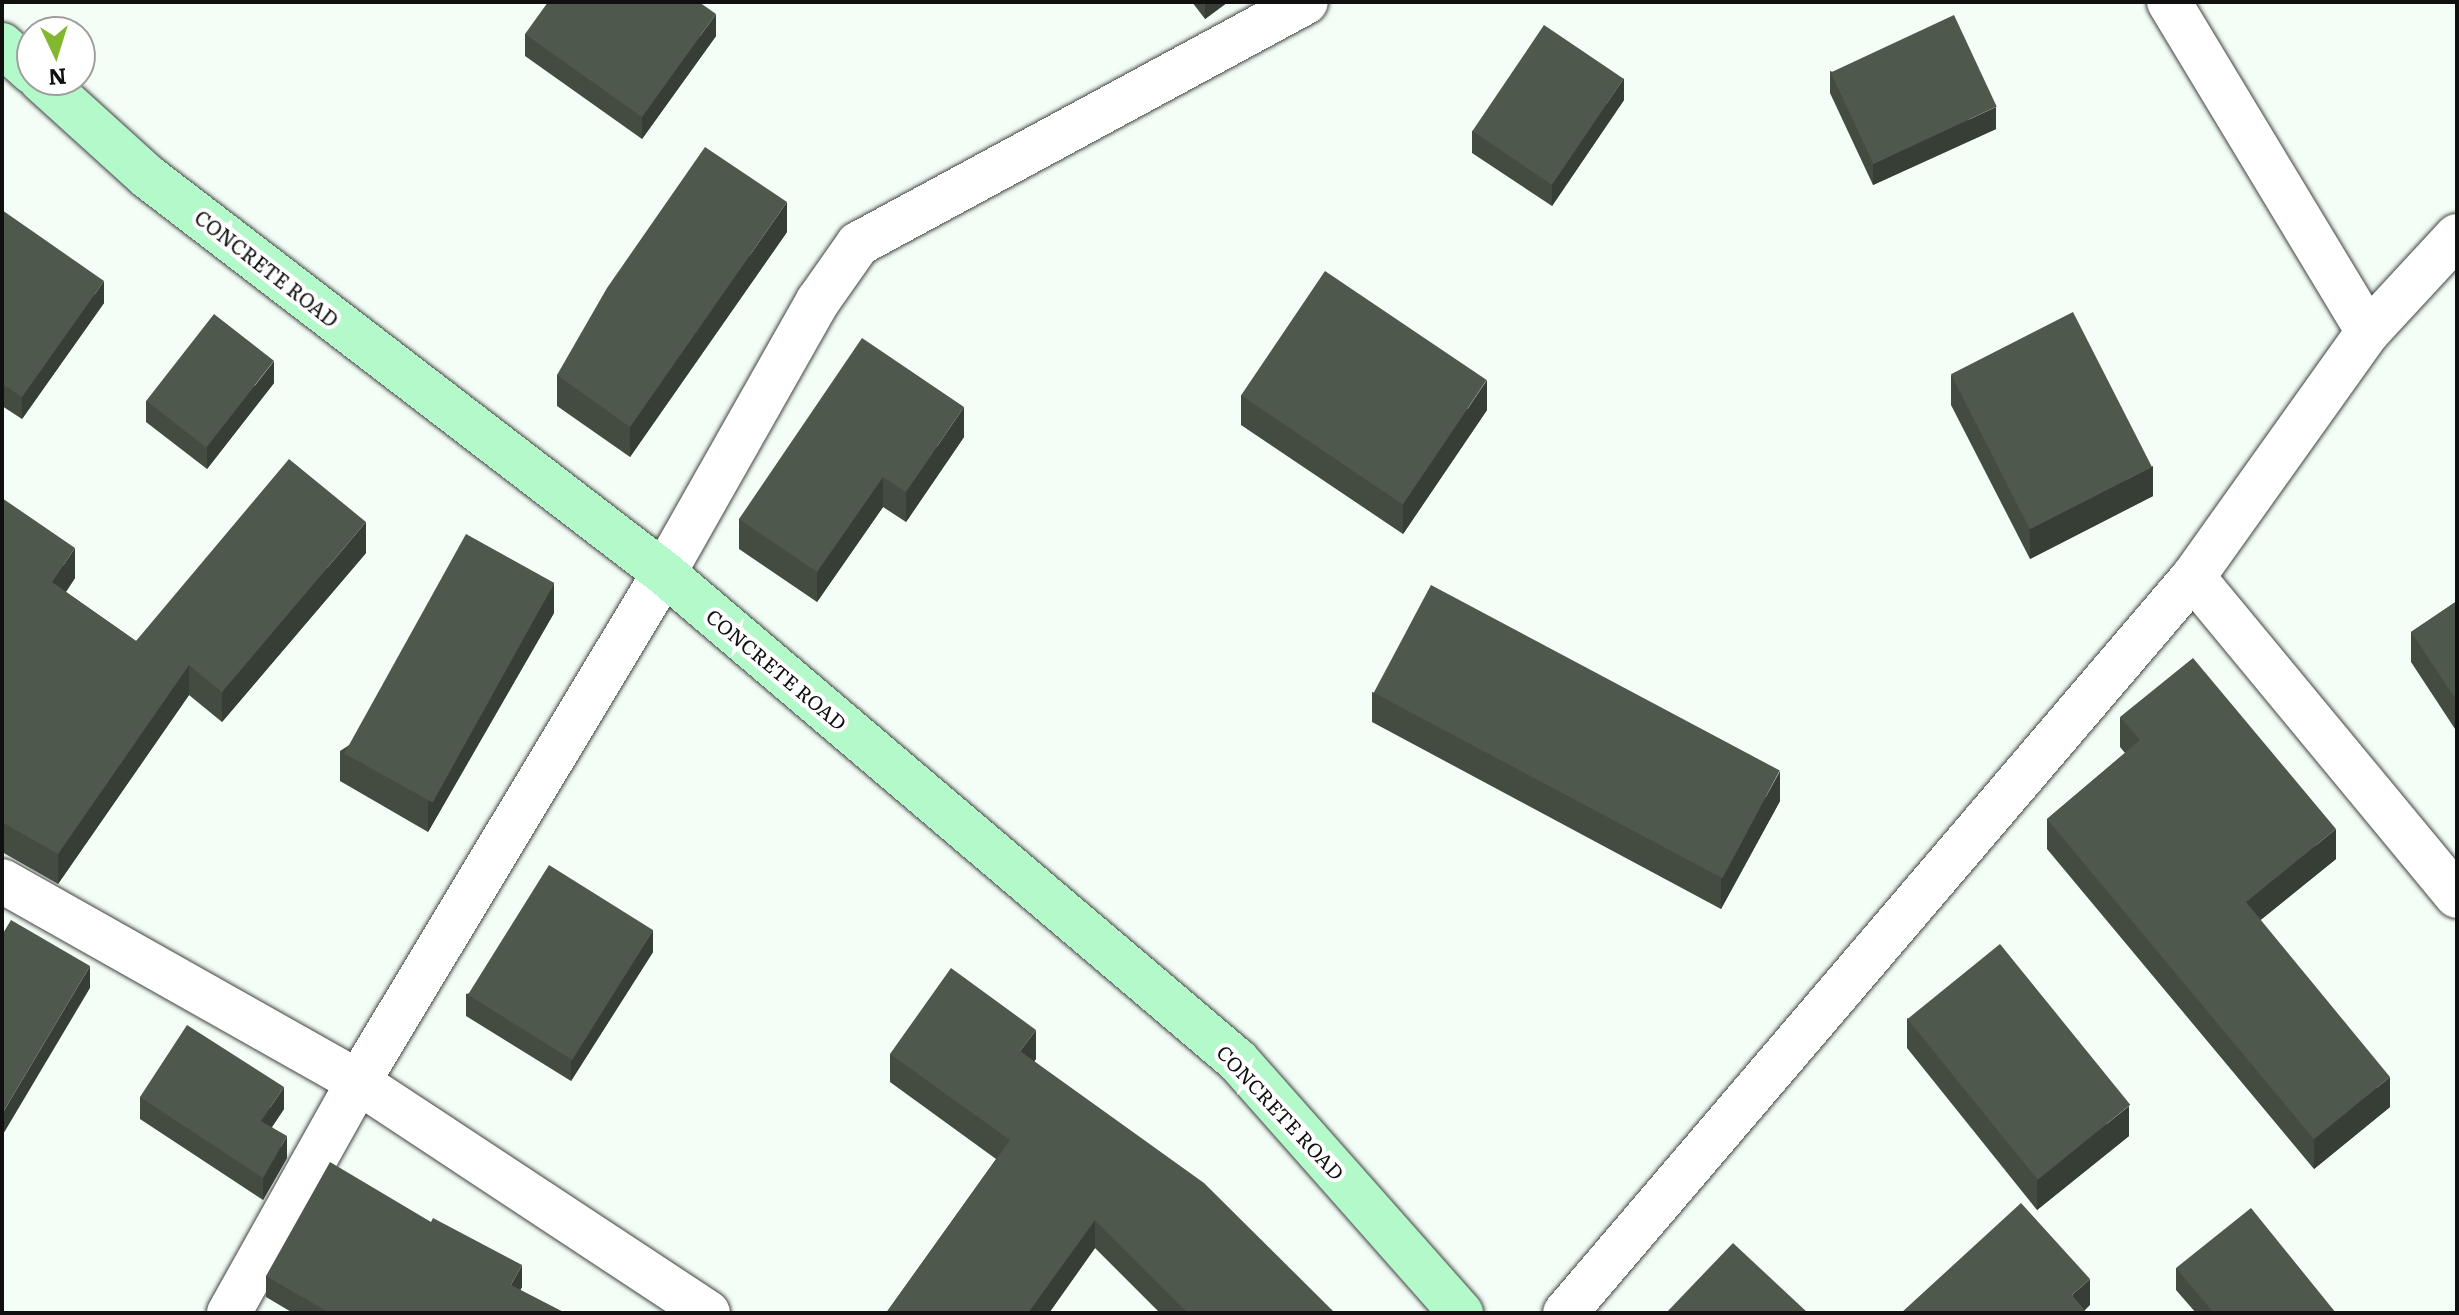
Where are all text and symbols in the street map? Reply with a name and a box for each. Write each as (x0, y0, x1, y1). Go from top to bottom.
north arrow (16, 16, 96, 96)
text: N (47, 61, 68, 96)
street label: CONCRETE ROAD (190, 204, 344, 332)
street label: CONCRETE ROAD (702, 603, 852, 735)
street label: CONCRETE ROAD (1212, 1040, 1350, 1184)

